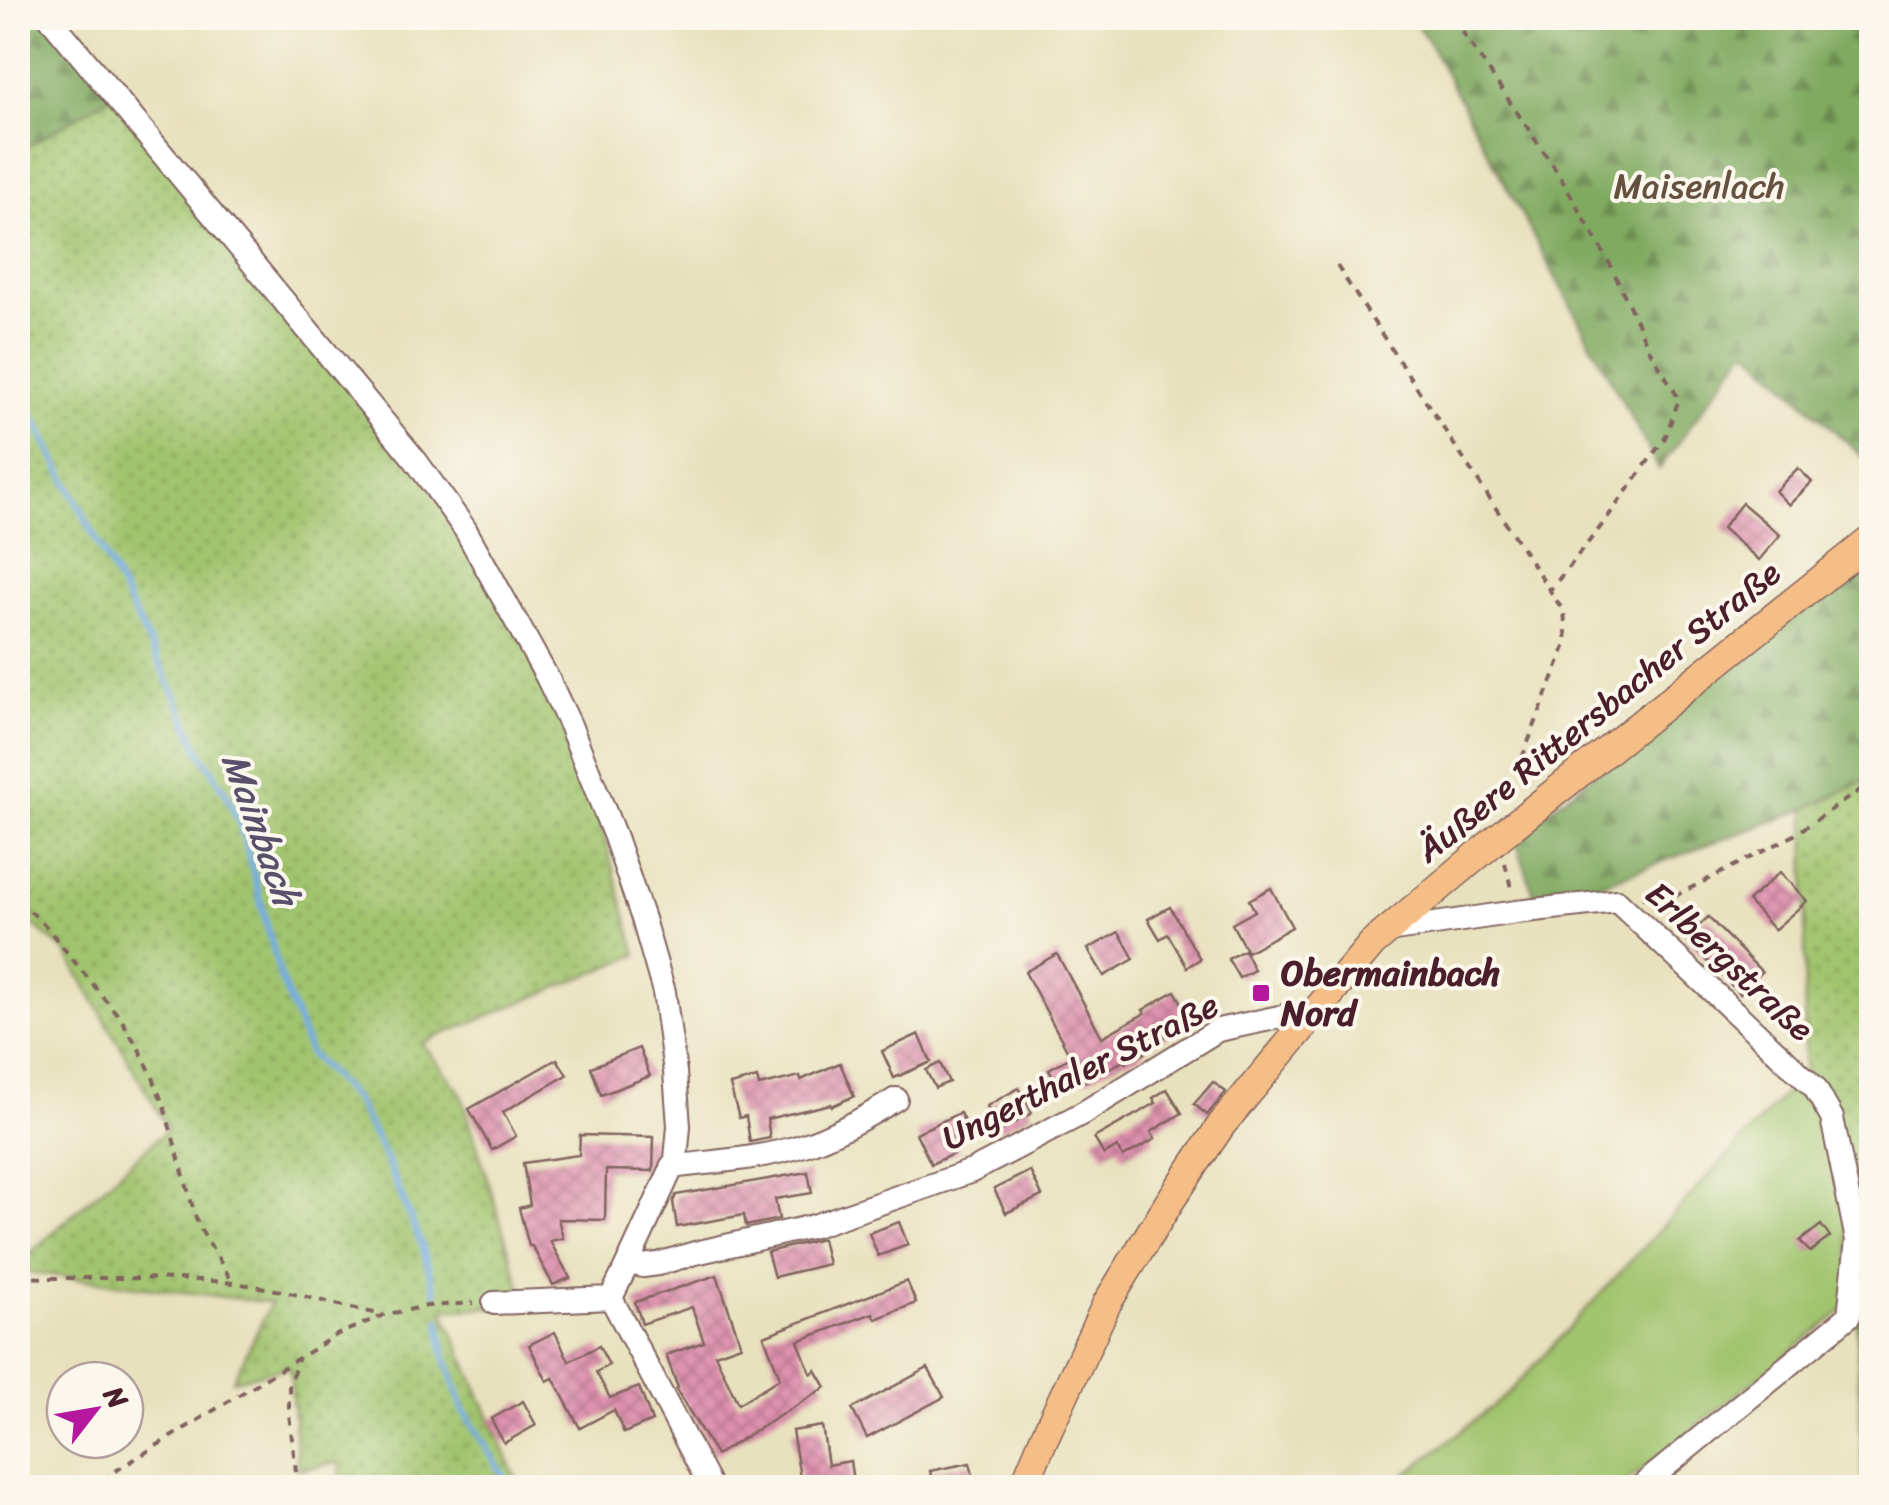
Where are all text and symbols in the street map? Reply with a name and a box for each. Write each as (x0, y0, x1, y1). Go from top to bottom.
park label: Maisenlach (1614, 155, 1784, 217)
street label: Äußere Rittersbacher Straße (1400, 543, 1795, 879)
water label: Mainbach (202, 743, 320, 918)
street label: Erlbergstraße (1630, 865, 1830, 1057)
place label: Obermainbach Nord (1280, 942, 1500, 1044)
street label: Ungerthaler Straße (930, 974, 1230, 1168)
marker: Obermainbach Nord (1250, 982, 1272, 1004)
north arrow (45, 1360, 145, 1460)
text: N (89, 1376, 142, 1419)

